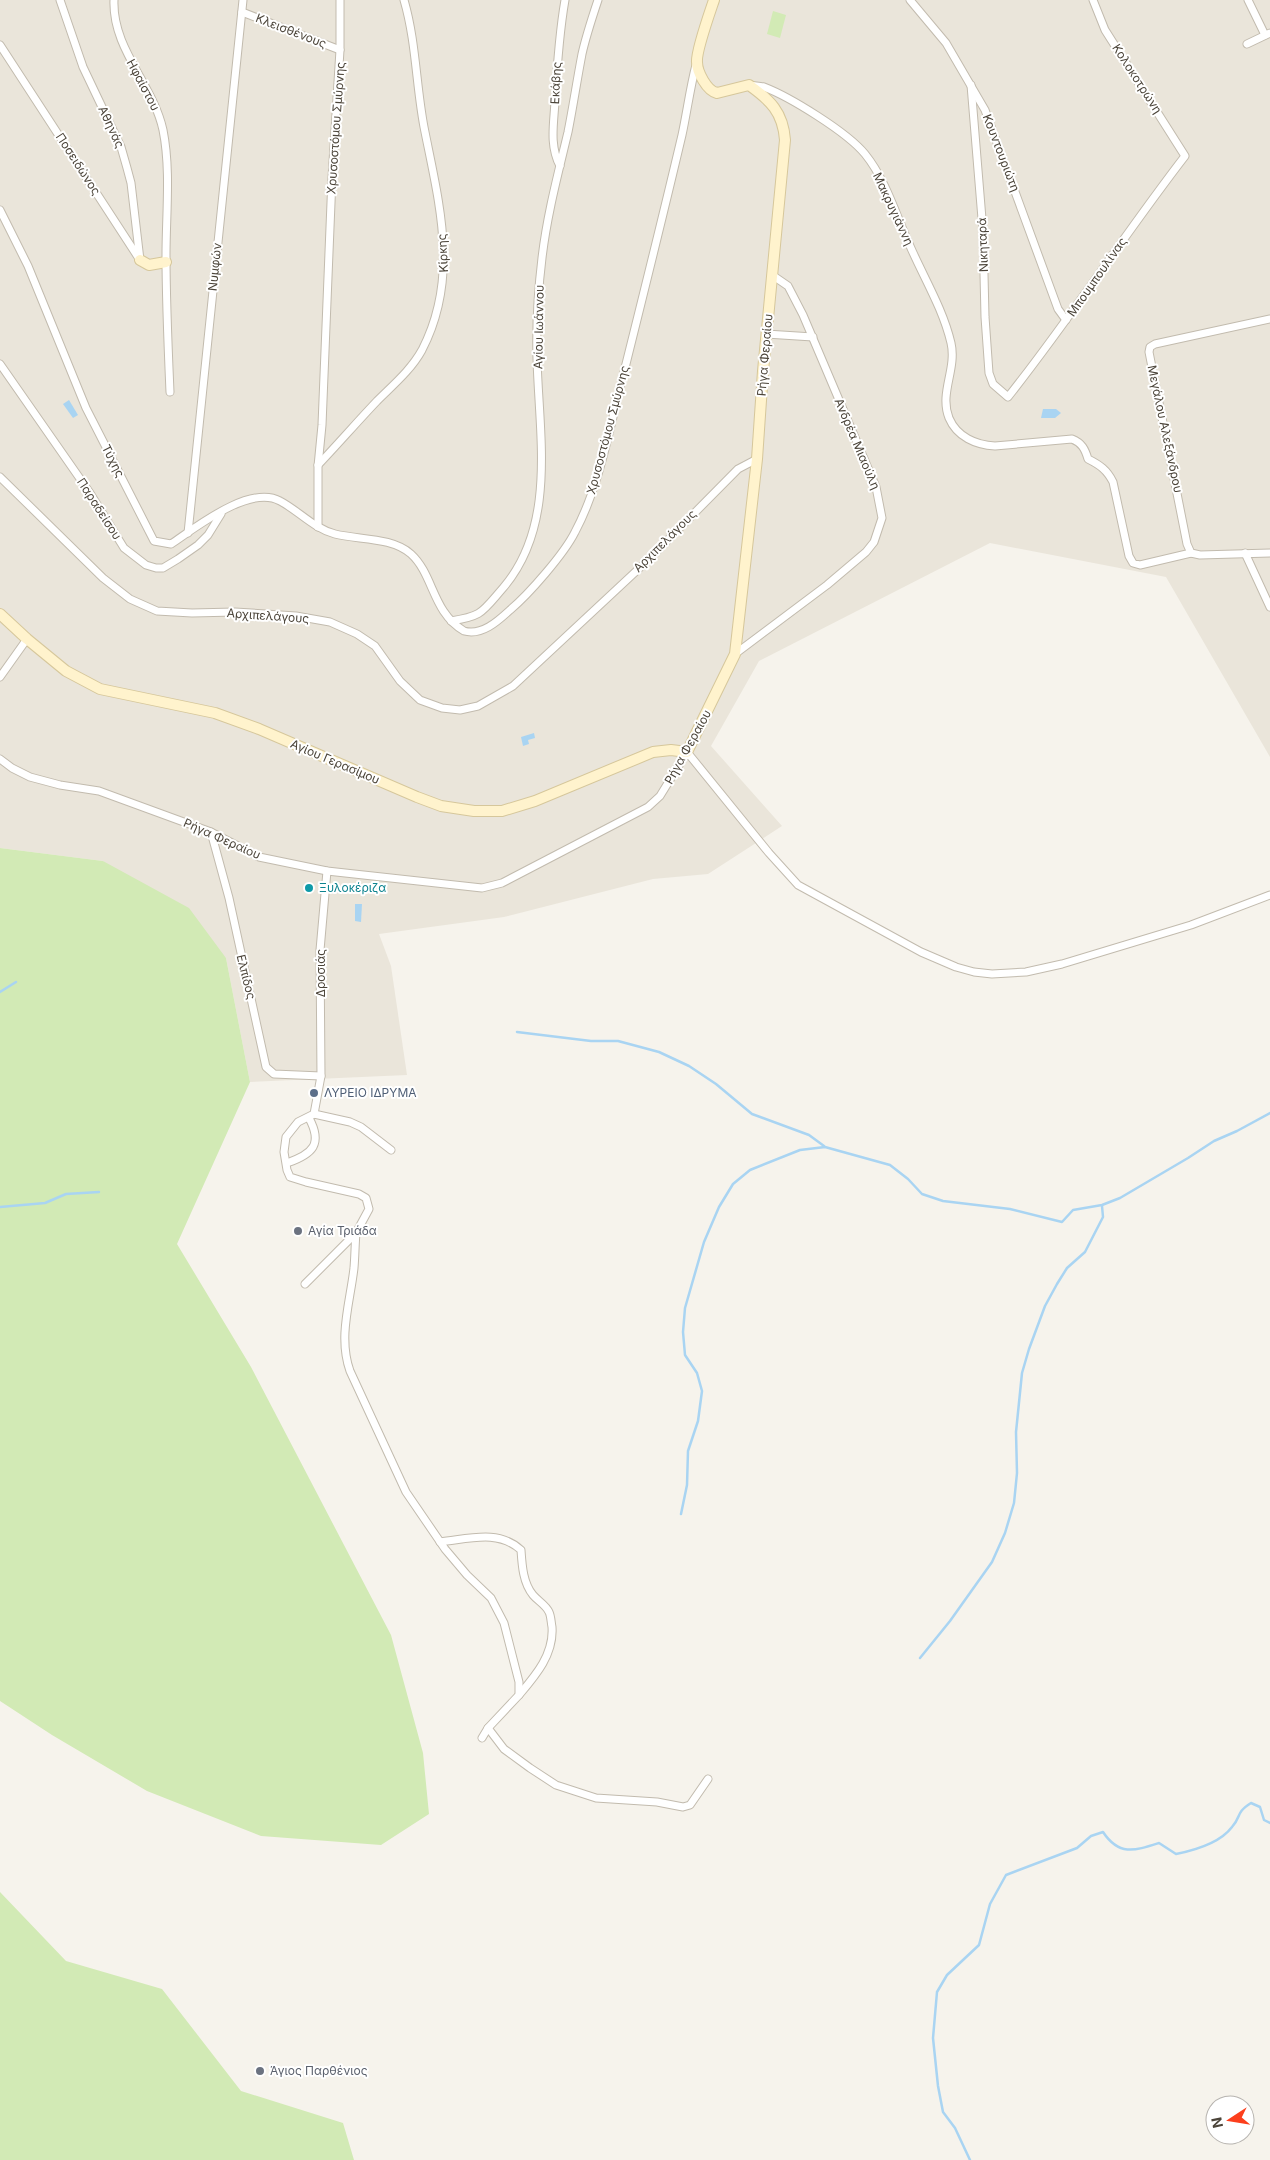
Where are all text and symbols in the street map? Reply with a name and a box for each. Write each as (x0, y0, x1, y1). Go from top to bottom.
street label: Κλεισθένους (254, 10, 329, 51)
street label: Κολοκοτρώνη (1109, 41, 1166, 116)
street label: Ηφαίστου (124, 56, 163, 113)
street label: Χρυσοστόμου Σμύρνης (323, 61, 348, 195)
street label: Εκάβης (547, 61, 564, 105)
street label: Αθηνάς (95, 103, 128, 150)
street label: Κουντουριώτη (980, 112, 1023, 194)
street label: Ποσειδώνος (53, 130, 104, 198)
street label: Μακρυγιάννη (870, 170, 917, 248)
street label: Νικηταρά (974, 218, 991, 272)
street label: Κίρκης (434, 233, 451, 273)
street label: Μπουμπουλίνας (1064, 234, 1130, 319)
street label: Νυμφών (205, 242, 224, 292)
street label: Αγίου Ιωάννου (530, 285, 547, 369)
street label: Ρήγα Φεραίου (753, 313, 776, 397)
street label: Χρυσοστόμου Σμύρνης (583, 364, 632, 496)
street label: Μεγάλου Αλεξάνδρου (1145, 364, 1186, 494)
street label: Ανδρέα Μιαούλη (831, 396, 883, 492)
street label: Τύχης (99, 442, 128, 480)
street label: Παραδείσου (74, 475, 125, 542)
street label: Αρχιπελάγους (630, 506, 699, 575)
street label: Αρχιπελάγους (226, 605, 310, 626)
street label: Ρήγα Φεραίου (661, 707, 714, 787)
street label: Αγίου Γερασίμου (288, 736, 382, 787)
street label: Ρήγα Φεραίου (181, 815, 263, 862)
place label: Ξυλοκέριζα (319, 880, 386, 895)
marker: Ξυλοκέριζα (303, 882, 315, 894)
street label: Δροσιάς (313, 949, 328, 997)
street label: Ελπίδος (234, 953, 259, 1001)
place label: ΛΥΡΕΙΟ ΙΔΡΥΜΑ (324, 1085, 417, 1100)
marker: ΛΥΡΕΙΟ ΙΔΡΥΜΑ (308, 1087, 320, 1099)
place label: Αγία Τριάδα (308, 1223, 377, 1238)
marker: Αγία Τριάδα (292, 1225, 304, 1237)
place label: Άγιος Παρθένιος (270, 2063, 368, 2078)
marker: Άγιος Παρθένιος (254, 2065, 266, 2077)
north arrow (1205, 2095, 1255, 2145)
text: N (1207, 2116, 1226, 2130)

